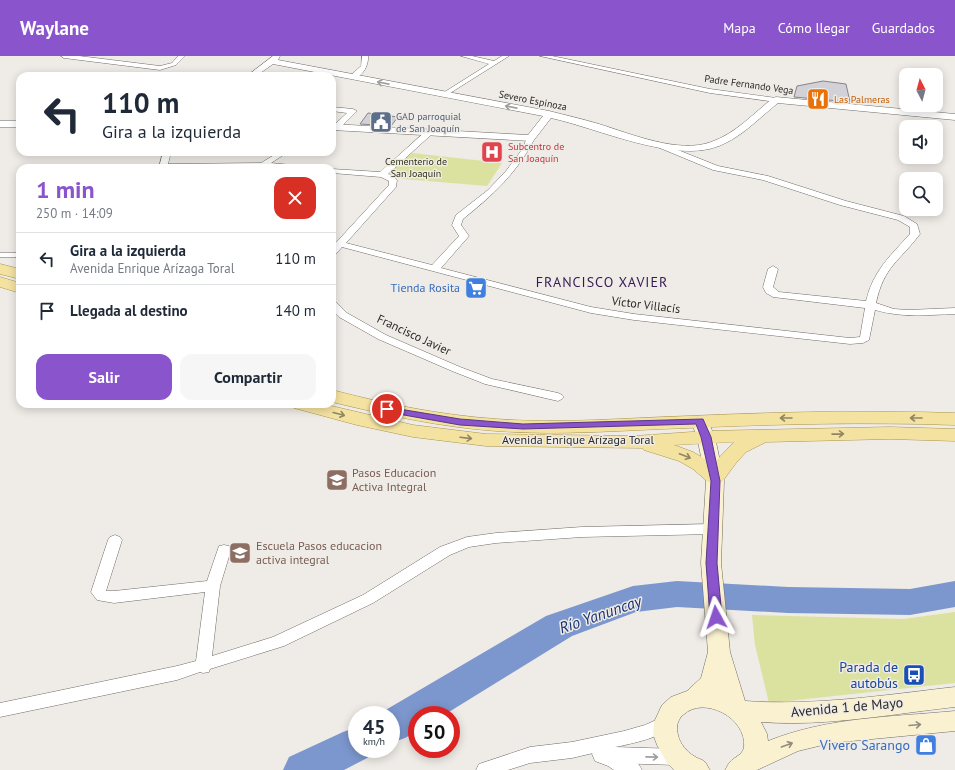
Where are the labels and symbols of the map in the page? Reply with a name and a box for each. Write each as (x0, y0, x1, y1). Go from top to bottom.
north arrow (899, 68, 943, 112)
street label: Padre Fernando Vega (704, 72, 794, 97)
one-way arrow (377, 78, 390, 86)
restaurant icon: Las Palmeras (805, 86, 831, 112)
street label: Severo Espinoza (498, 88, 568, 113)
place label: Las Palmeras (834, 93, 890, 106)
one-way arrow (505, 103, 518, 111)
public building icon: GAD parroquial de San Joaquín (368, 109, 394, 135)
place label: GAD parroquial de San Joaquín (396, 110, 461, 135)
hospital icon: Subcentro de San Joaquín (479, 139, 505, 165)
place label: Subcentro de San Joaquín (508, 140, 564, 165)
park label: Cementerio de San Joaquín (385, 155, 447, 180)
district label: FRANCISCO XAVIER (536, 273, 668, 291)
supermarket icon: Tienda Rosita (463, 275, 489, 301)
place label: Tienda Rosita (391, 280, 460, 295)
street label: Víctor Villacís (610, 293, 681, 316)
street label: Francisco Javier (375, 311, 454, 358)
pin (370, 392, 404, 426)
one-way arrow (332, 411, 345, 418)
one-way arrow (780, 414, 793, 422)
one-way arrow (910, 414, 923, 422)
one-way arrow (831, 430, 844, 438)
street label: Avenida Enrique Arízaga Toral (502, 432, 654, 447)
one-way arrow (459, 434, 472, 441)
one-way arrow (678, 453, 690, 461)
place label: Pasos Educacion Activa Integral (352, 465, 436, 494)
school or university icon: Pasos Educacion Activa Integral (324, 467, 350, 493)
place label: Escuela Pasos educacion activa integral (256, 538, 382, 567)
school or university icon: Escuela Pasos educacion activa integral (227, 540, 253, 566)
water label: Río Yanuncay (556, 590, 645, 637)
position arrow (695, 596, 737, 638)
place label: Parada de autobús (839, 658, 898, 692)
bus stop icon: Parada de autobús (901, 662, 927, 688)
street label: Avenida 1 de Mayo (790, 693, 904, 721)
speed limit sign: 50 (408, 706, 460, 758)
one-way arrow (908, 721, 921, 729)
shop icon: Vivero Sarango (913, 732, 939, 758)
place label: Vivero Sarango (819, 736, 910, 754)
one-way arrow (780, 740, 792, 748)
one-way arrow (645, 753, 658, 761)

